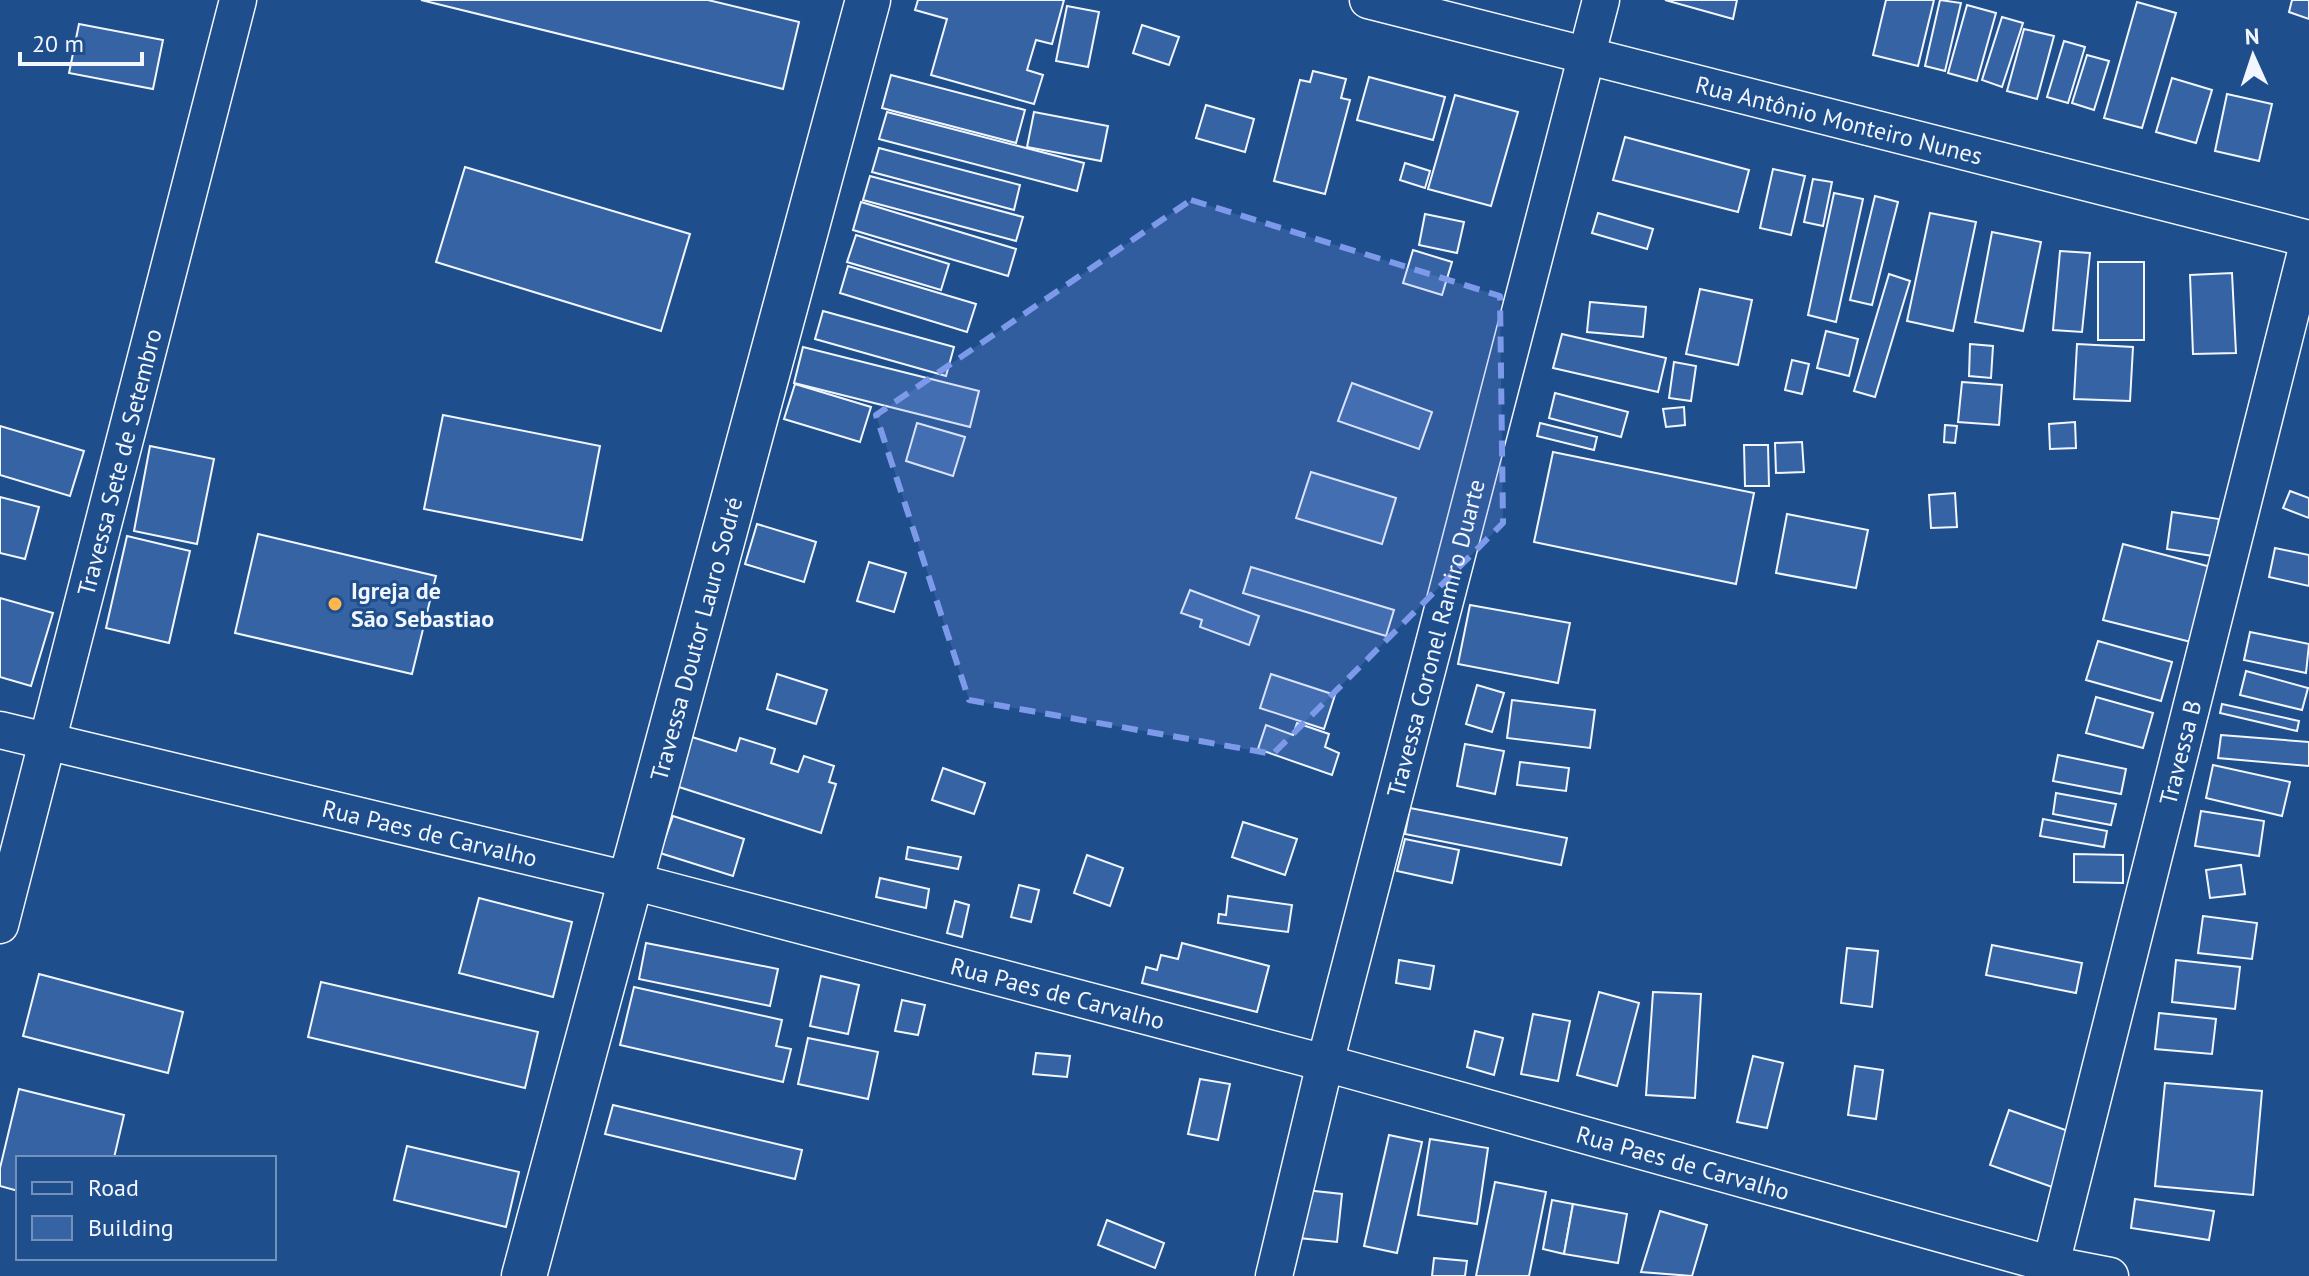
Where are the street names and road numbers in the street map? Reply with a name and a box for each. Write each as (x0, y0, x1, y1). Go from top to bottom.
street label: Rua Antônio Monteiro Nunes (1692, 68, 1986, 171)
street label: Travessa Sete de Setembro (70, 325, 168, 599)
street label: Travessa Coronel Ramiro Duarte (1379, 476, 1491, 800)
street label: Travessa Doutor Lauro Sodré (643, 493, 749, 784)
street label: Travessa B (2152, 697, 2208, 808)
street label: Rua Paes de Carvalho (319, 792, 540, 873)
street label: Rua Paes de Carvalho (947, 950, 1168, 1036)
street label: Rua Paes de Carvalho (1573, 1118, 1793, 1207)

